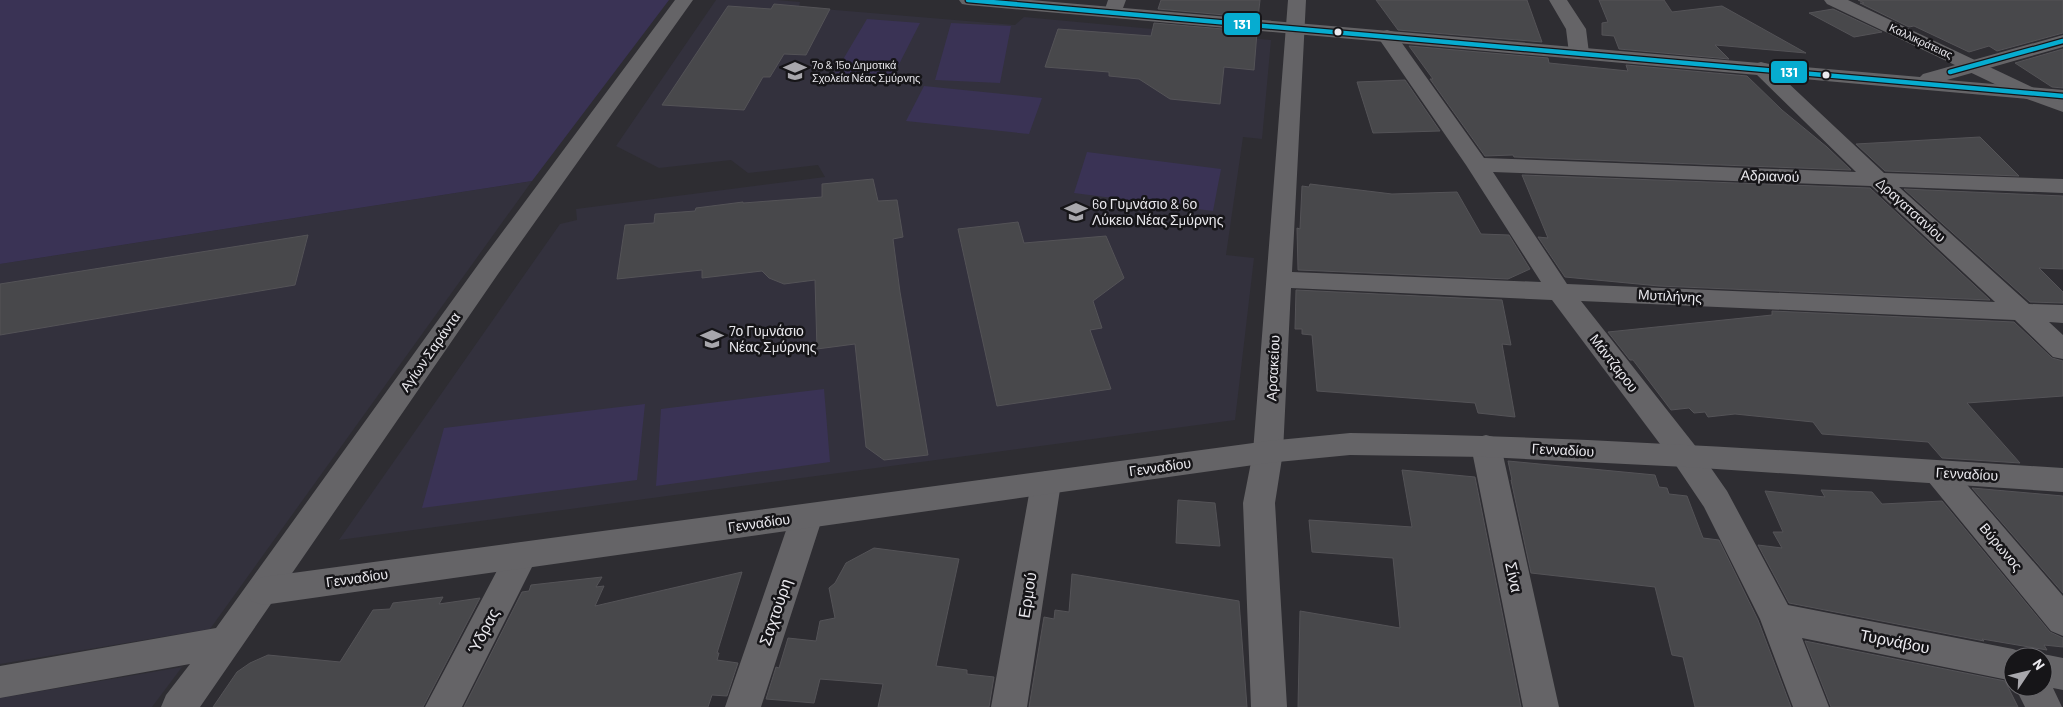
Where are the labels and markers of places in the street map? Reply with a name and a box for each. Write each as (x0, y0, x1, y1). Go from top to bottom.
unlabelled marker (1333, 27, 1343, 37)
school or university icon: 7ο & 15ο Δημοτικά Σχολεία Νέας Σμύρνης (782, 58, 808, 84)
place label: 7ο & 15ο Δημοτικά Σχολεία Νέας Σμύρνης (812, 58, 920, 84)
unlabelled marker (1821, 70, 1831, 80)
place label: 6ο Γυμνάσιο & 6ο Λύκειο Νέας Σμύρνης (1092, 195, 1224, 228)
school or university icon: 6ο Γυμνάσιο & 6ο Λύκειο Νέας Σμύρνης (1063, 199, 1089, 225)
place label: 7ο Γυμνάσιο Νέας Σμύρνης (729, 322, 817, 355)
school or university icon: 7ο Γυμνάσιο Νέας Σμύρνης (699, 326, 725, 352)

